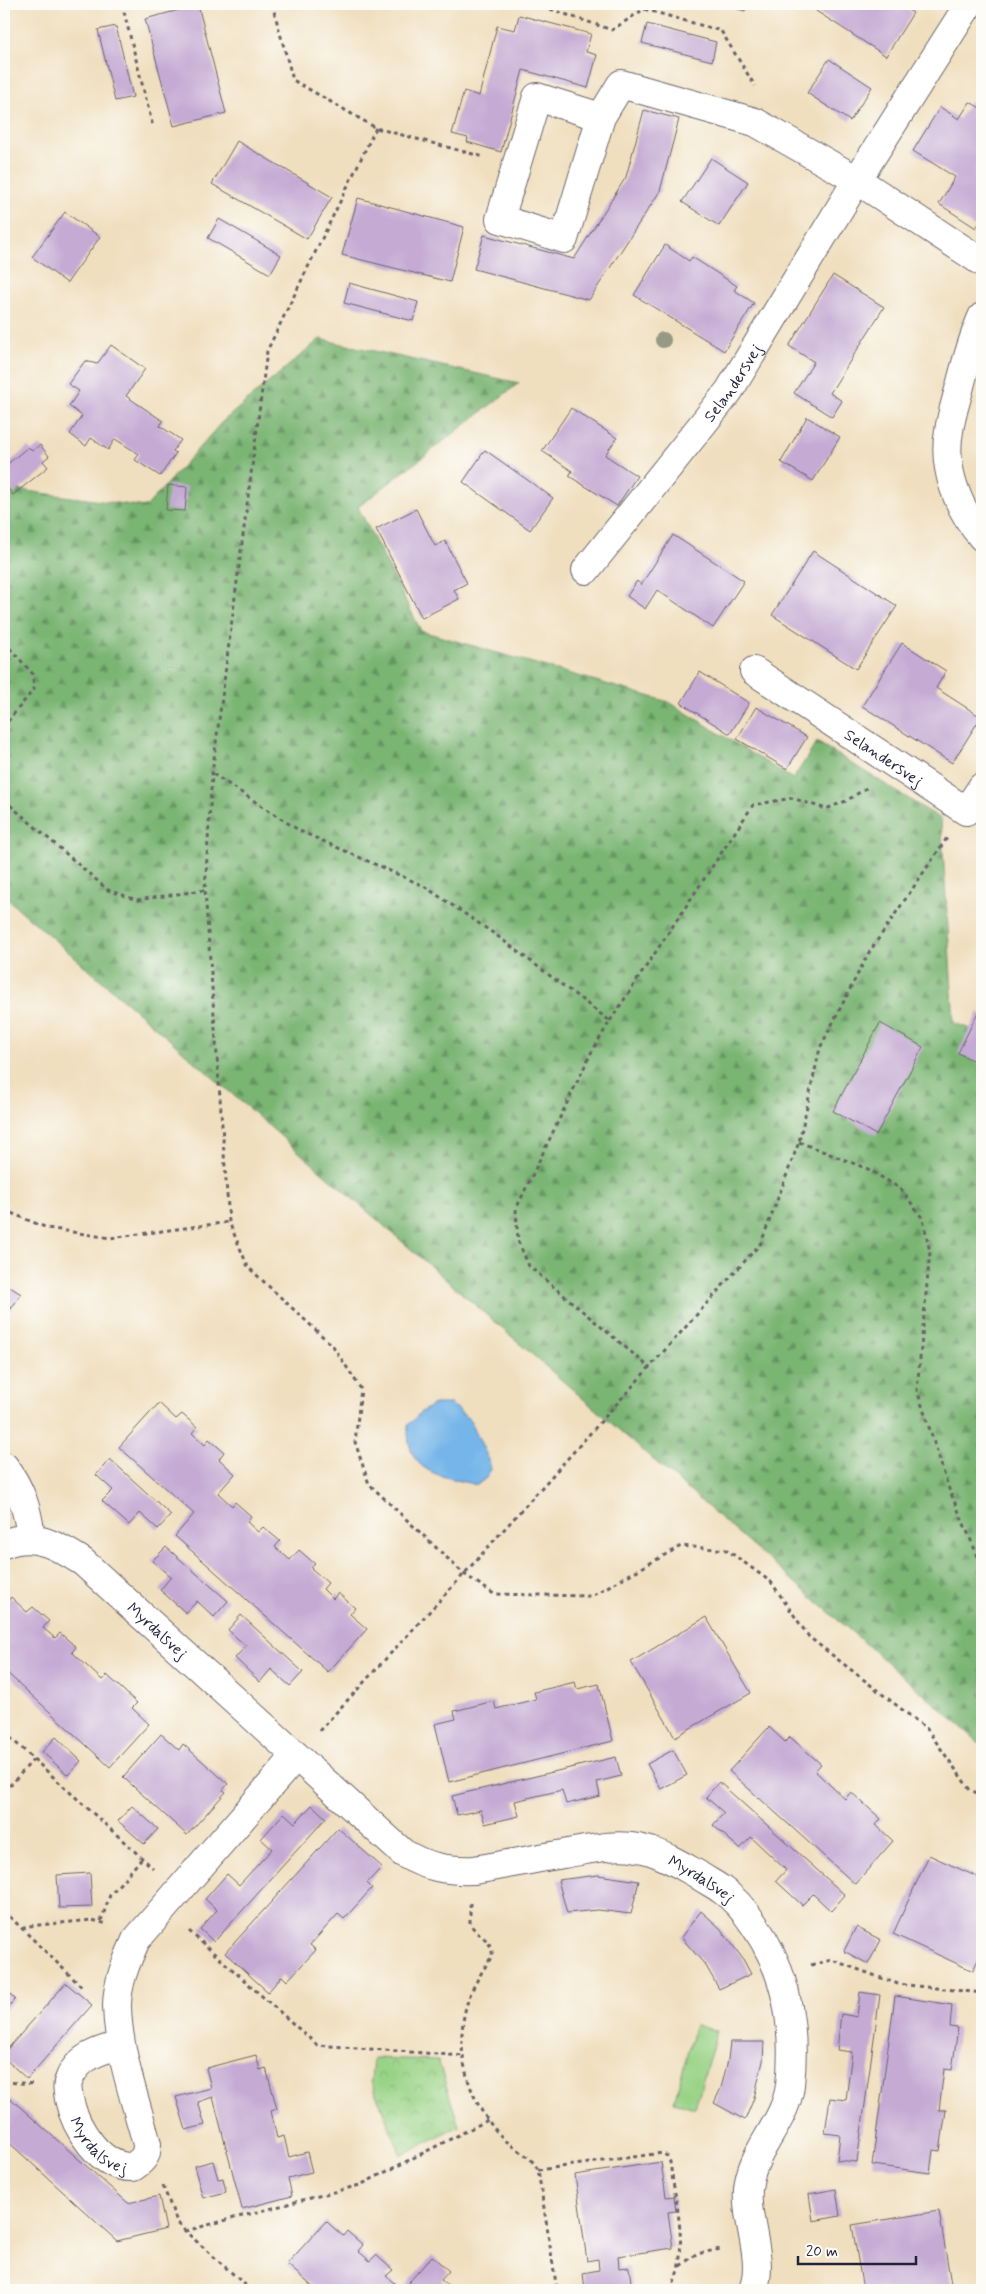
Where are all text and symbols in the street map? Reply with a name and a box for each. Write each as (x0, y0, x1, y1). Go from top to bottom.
street label: Selandersvej (699, 340, 767, 427)
street label: Selandersvej (840, 725, 927, 792)
street label: Myrdalsvej (122, 1598, 192, 1664)
street label: Myrdalsvej (664, 1851, 739, 1908)
street label: Myrdalsvej (64, 2114, 129, 2179)
scale bar (798, 2234, 916, 2266)
text: 20 m (806, 2242, 838, 2262)

